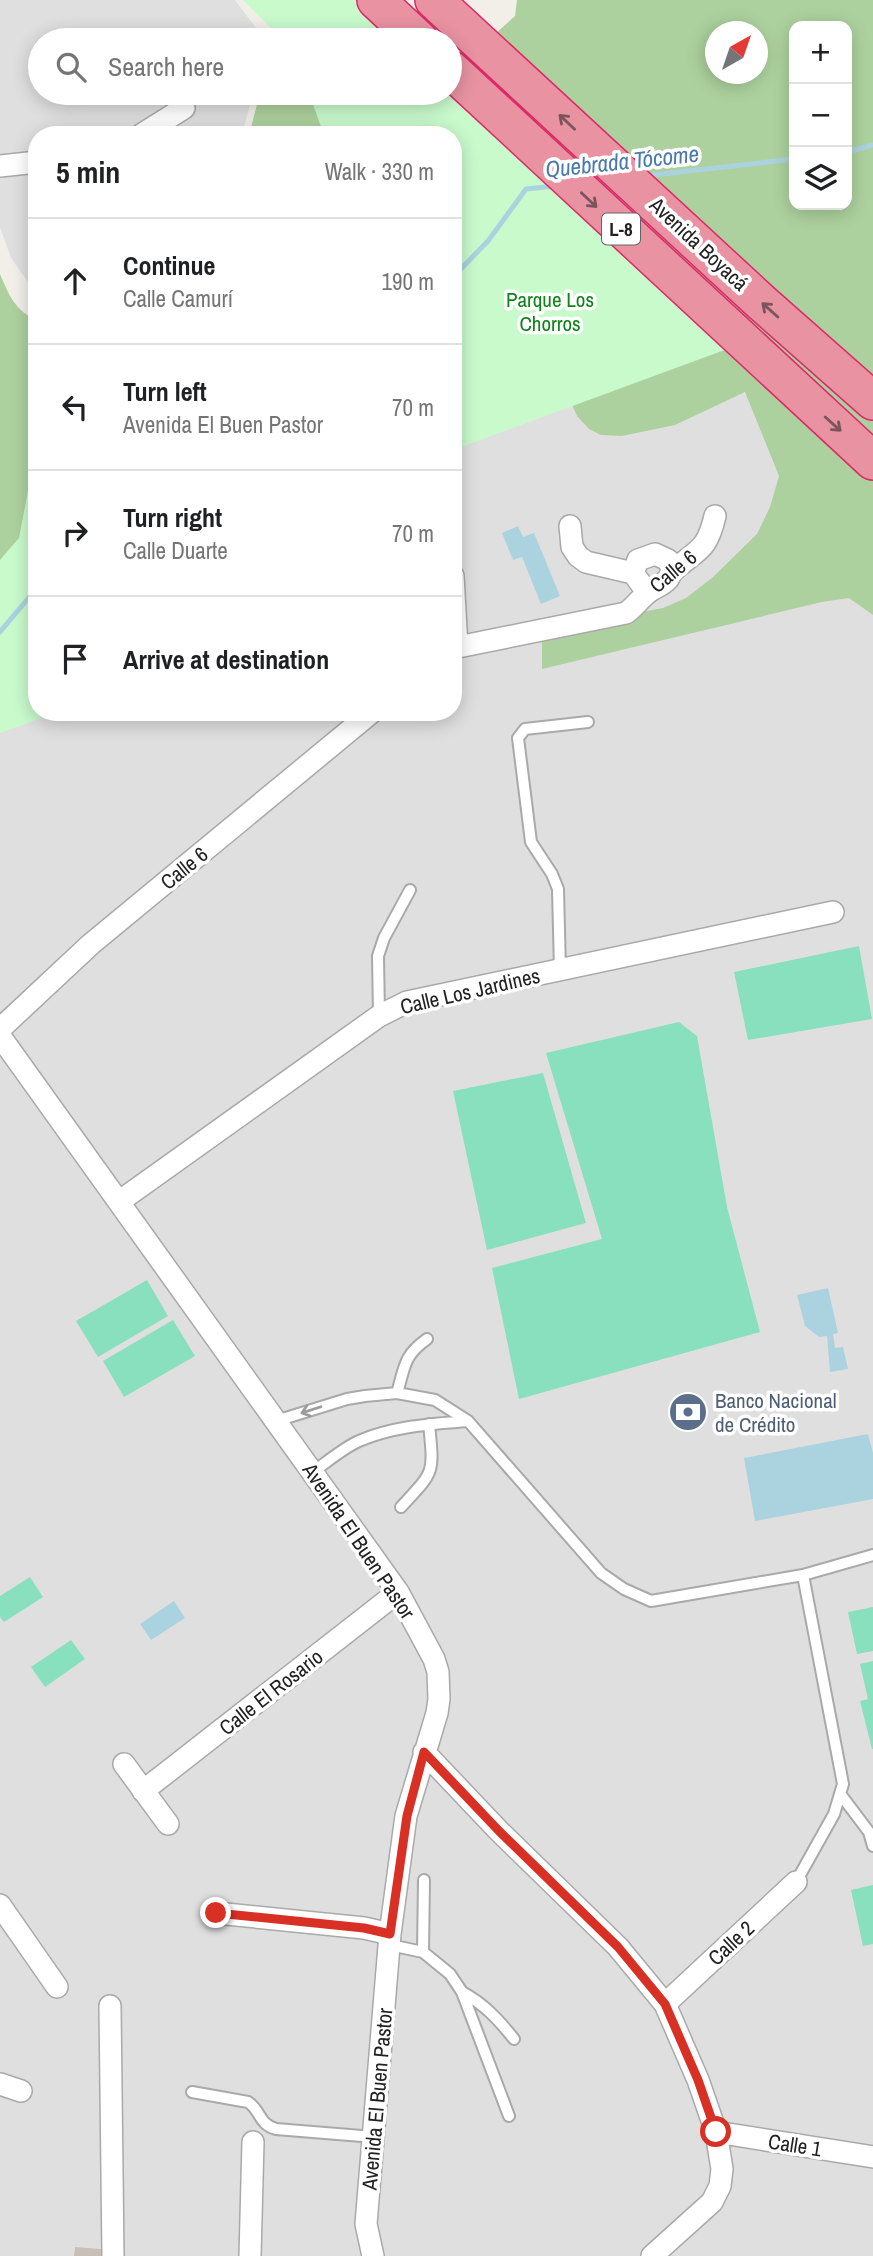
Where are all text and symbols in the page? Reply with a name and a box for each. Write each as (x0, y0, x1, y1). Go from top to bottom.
north arrow (705, 21, 768, 84)
map controls (789, 21, 852, 210)
button: + (789, 21, 852, 84)
search box (28, 28, 462, 105)
icon: search (52, 48, 90, 86)
text: Search here (108, 49, 224, 84)
button: − (789, 84, 852, 147)
one-way arrow (558, 114, 576, 130)
water label: Quebrada Tócome (544, 138, 700, 184)
button: layers (789, 147, 852, 210)
text: 5 min (56, 152, 120, 192)
text: Walk · 330 m (325, 156, 434, 187)
street label: Avenida Boyacá (643, 190, 755, 298)
one-way arrow (580, 191, 597, 208)
road number: L-8 (602, 214, 640, 244)
text: Continue (123, 248, 215, 283)
icon: ahead (56, 262, 94, 300)
text: 190 m (382, 266, 434, 297)
text: Calle Camurí (123, 283, 233, 314)
park label: Parque Los Chorros (506, 285, 594, 338)
one-way arrow (761, 302, 779, 318)
text: Turn left (123, 374, 207, 409)
icon: left (56, 388, 94, 426)
text: 70 m (392, 392, 434, 423)
text: Avenida El Buen Pastor (123, 409, 323, 440)
one-way arrow (824, 415, 841, 432)
text: Turn right (123, 500, 222, 535)
icon: right (56, 514, 94, 552)
text: 70 m (392, 518, 434, 549)
text: Calle Duarte (123, 535, 228, 566)
street label: Calle 6 (643, 543, 703, 599)
icon: arrive (56, 640, 94, 678)
text: Arrive at destination (123, 642, 329, 677)
street label: Calle 6 (154, 840, 214, 896)
street label: Calle Los Jardines (397, 961, 543, 1021)
place label: Banco Nacional de Crédito (715, 1386, 837, 1439)
bank icon: Banco Nacional de Crédito (667, 1391, 709, 1433)
one-way arrow (301, 1404, 323, 1417)
street label: Avenida El Buen Pastor (295, 1456, 422, 1625)
street label: Calle El Rosario (213, 1642, 329, 1742)
route end (200, 1897, 231, 1928)
street label: Calle 2 (702, 1914, 760, 1972)
street label: Avenida El Buen Pastor (355, 2007, 399, 2192)
route start (700, 2116, 731, 2147)
street label: Calle 1 (766, 2126, 824, 2164)

